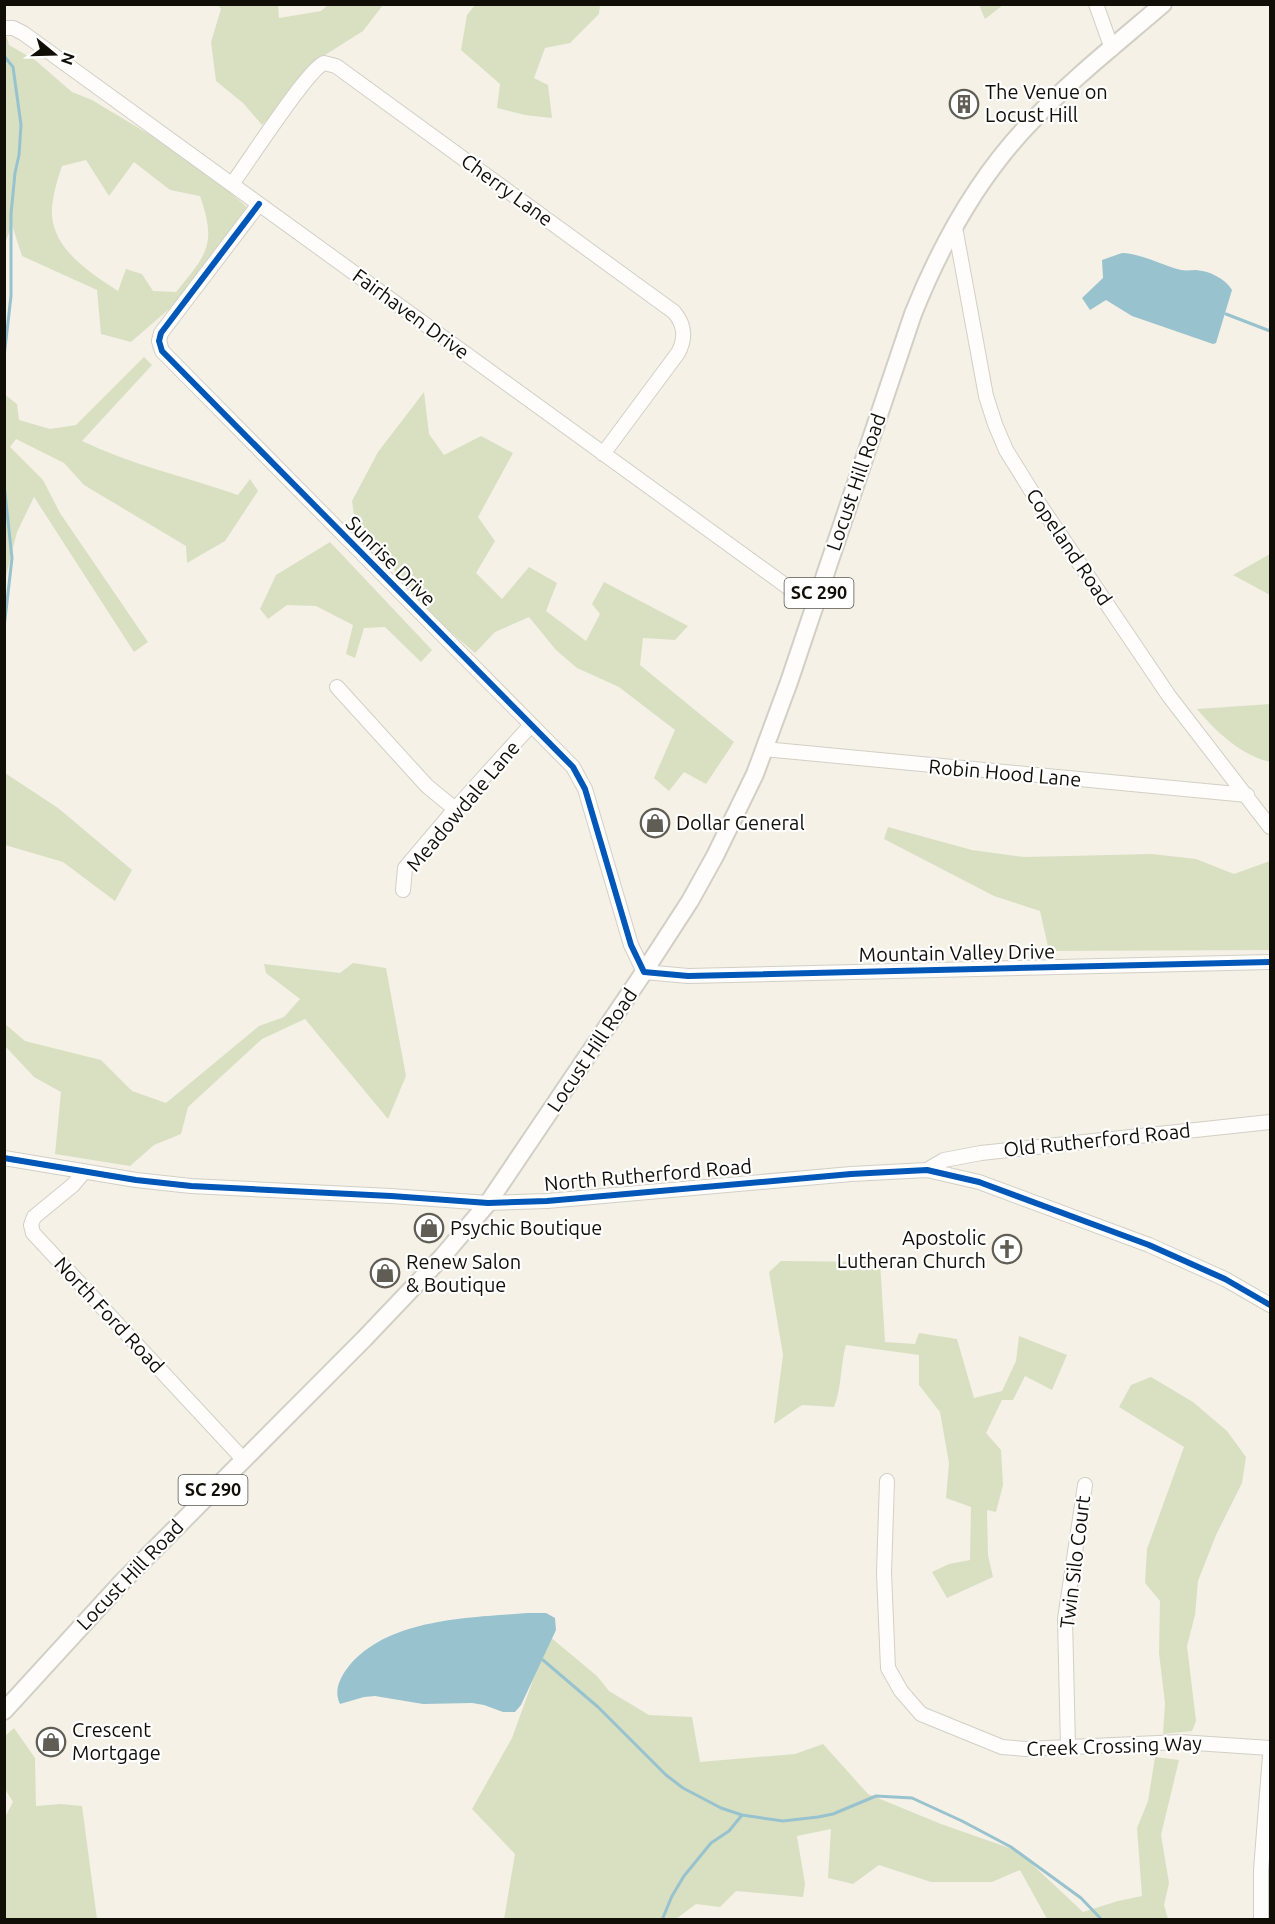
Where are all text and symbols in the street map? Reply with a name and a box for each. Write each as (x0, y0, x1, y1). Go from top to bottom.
north arrow (24, 24, 84, 84)
text: N (58, 50, 79, 67)
place label: The Venue on Locust Hill (985, 80, 1108, 126)
building icon: The Venue on Locust Hill (948, 88, 980, 120)
street label: Cherry Lane (457, 149, 558, 230)
street label: Fairhaven Drive (349, 264, 474, 364)
street label: Locust Hill Road (821, 410, 890, 554)
street label: Copeland Road (1022, 484, 1117, 610)
street label: Sunrise Drive (342, 511, 441, 610)
road number: SC 290 (784, 578, 854, 608)
street label: Meadowdale Lane (401, 736, 524, 876)
street label: Robin Hood Lane (928, 754, 1082, 791)
shop icon: Dollar General (639, 807, 671, 839)
place label: Dollar General (676, 811, 805, 834)
street label: Mountain Valley Drive (859, 939, 1055, 966)
street label: Locust Hill Road (542, 984, 641, 1116)
street label: Old Rutherford Road (1002, 1118, 1192, 1161)
street label: North Rutherford Road (543, 1154, 753, 1195)
shop icon: Psychic Boutique (413, 1212, 445, 1244)
place label: Psychic Boutique (450, 1216, 602, 1239)
place label: Apostolic Lutheran Church (837, 1226, 986, 1272)
church icon: Apostolic Lutheran Church (991, 1233, 1023, 1265)
place label: Renew Salon & Boutique (406, 1250, 521, 1296)
street label: North Ford Road (50, 1252, 169, 1377)
shop icon: Renew Salon & Boutique (369, 1257, 401, 1289)
road number: SC 290 (178, 1475, 248, 1505)
street label: Twin Silo Court (1055, 1494, 1094, 1630)
street label: Locust Hill Road (71, 1515, 188, 1634)
place label: Crescent Mortgage (72, 1718, 161, 1764)
shop icon: Crescent Mortgage (35, 1726, 67, 1758)
street label: Creek Crossing Way (1026, 1731, 1203, 1760)

